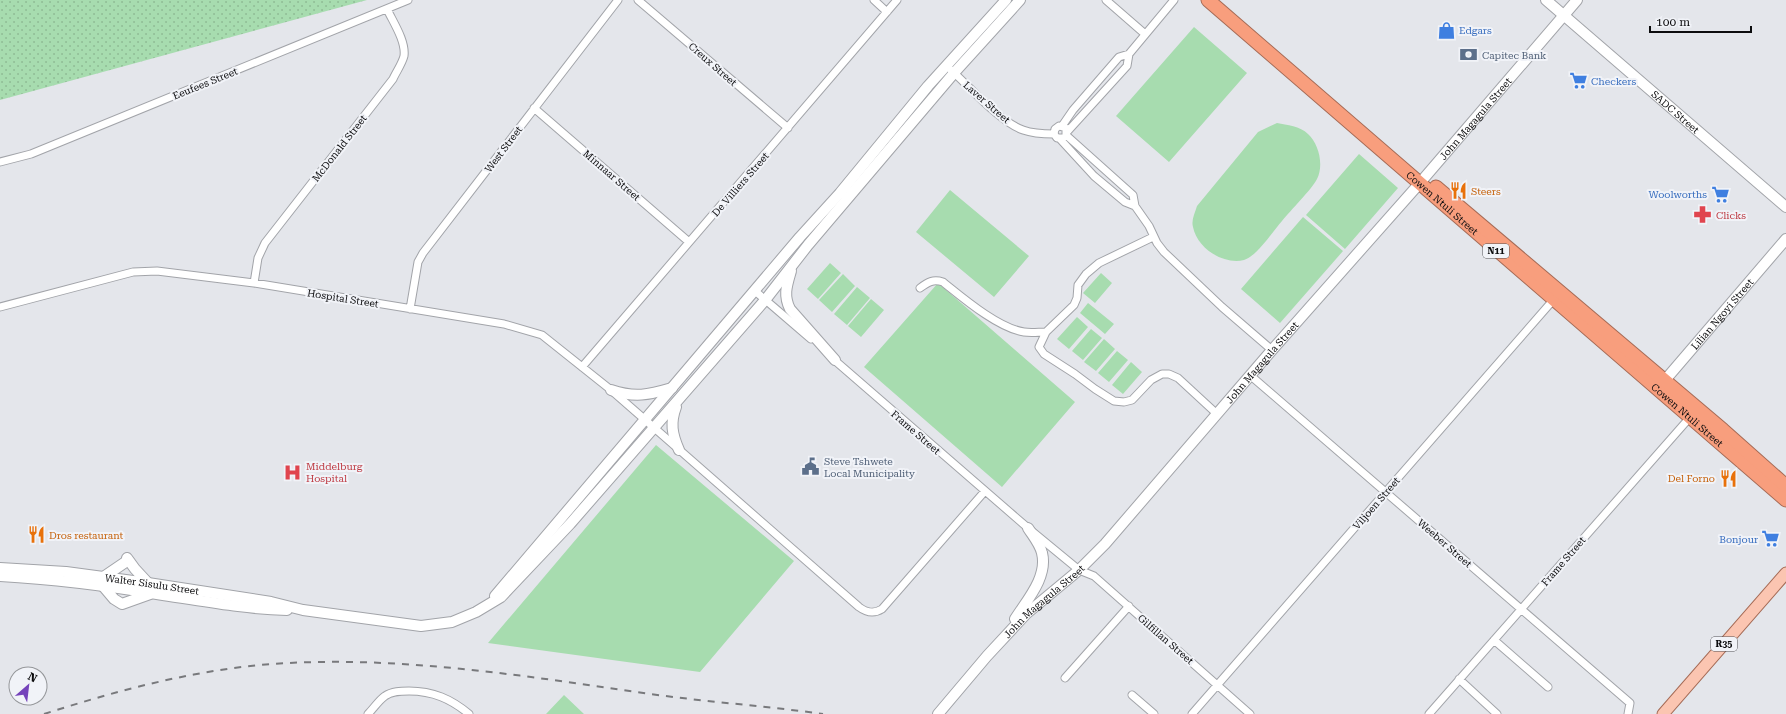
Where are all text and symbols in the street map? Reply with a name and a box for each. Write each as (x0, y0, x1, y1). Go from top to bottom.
scale bar (1650, 8, 1751, 34)
text: 100 m (1656, 15, 1690, 29)
shop icon: Edgars (1436, 20, 1456, 40)
place label: Edgars (1459, 25, 1492, 36)
street label: Creux Street (686, 41, 739, 88)
bank icon: Capitec Bank (1459, 45, 1479, 65)
place label: Capitec Bank (1482, 50, 1547, 61)
street label: Eeufees Street (171, 65, 240, 101)
supermarket icon: Checkers (1568, 71, 1588, 91)
street label: John Magagula Street (1437, 75, 1514, 162)
place label: Checkers (1591, 76, 1636, 87)
street label: Laver Street (961, 79, 1012, 126)
street label: SADC Street (1649, 89, 1701, 136)
street label: McDonald Street (310, 113, 369, 184)
street label: West Street (482, 124, 524, 175)
street label: Minnaar Street (581, 148, 643, 203)
street label: De Villiers Street (710, 150, 771, 218)
street label: Cowen Ntuli Street (1404, 169, 1480, 237)
restaurant icon: Steers (1448, 181, 1468, 201)
supermarket icon: Woolworths (1710, 184, 1730, 204)
place label: Steers (1471, 186, 1501, 197)
place label: Woolworths (1648, 189, 1707, 200)
pharmacy icon: Clicks (1693, 205, 1713, 225)
place label: Clicks (1716, 210, 1746, 221)
road number: N11 (1483, 244, 1509, 258)
street label: Lilian Ngoyi Street (1689, 276, 1756, 352)
street label: Hospital Street (306, 287, 380, 310)
street label: John Magagula Street (1224, 319, 1301, 406)
street label: Cowen Ntuli Street (1649, 381, 1725, 449)
street label: Frame Street (889, 408, 943, 457)
place label: Steve Tshwete Local Municipality (824, 456, 915, 479)
public building icon: Steve Tshwete Local Municipality (801, 457, 821, 477)
place label: Middelburg Hospital (306, 461, 363, 484)
hospital icon: Middelburg Hospital (283, 462, 303, 482)
restaurant icon: Del Forno (1718, 468, 1738, 488)
place label: Del Forno (1668, 473, 1715, 484)
street label: Viljoen Street (1351, 475, 1402, 532)
street label: Weeber Street (1415, 517, 1474, 570)
restaurant icon: Dros restaurant (26, 525, 46, 545)
supermarket icon: Bonjour (1761, 529, 1781, 549)
place label: Dros restaurant (49, 530, 124, 541)
street label: Frame Street (1539, 534, 1588, 588)
place label: Bonjour (1719, 534, 1758, 545)
street label: John Magagula Street (1002, 563, 1087, 640)
street label: Walter Sisulu Street (104, 572, 200, 597)
street label: Gilfillan Street (1136, 612, 1196, 667)
road number: R35 (1711, 637, 1737, 651)
north arrow (8, 666, 48, 706)
text: N (26, 670, 40, 686)

